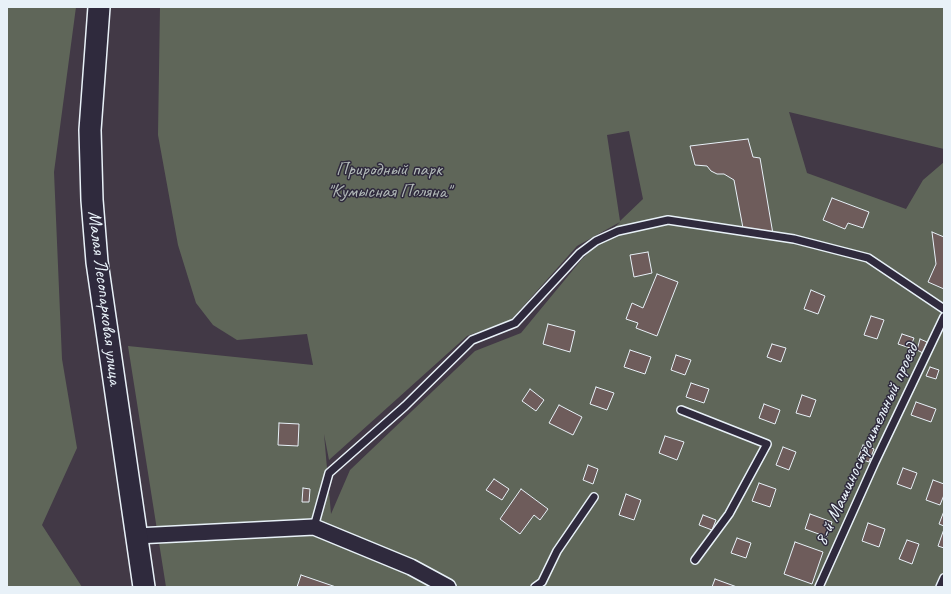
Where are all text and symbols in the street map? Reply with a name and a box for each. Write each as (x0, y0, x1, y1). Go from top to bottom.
park label: Природный парк "Кумысная Поляна" (327, 159, 451, 203)
street label: Малая Лесопарковая улица (82, 210, 126, 386)
street label: 8-й Машиностроительный проезд (810, 340, 924, 550)

